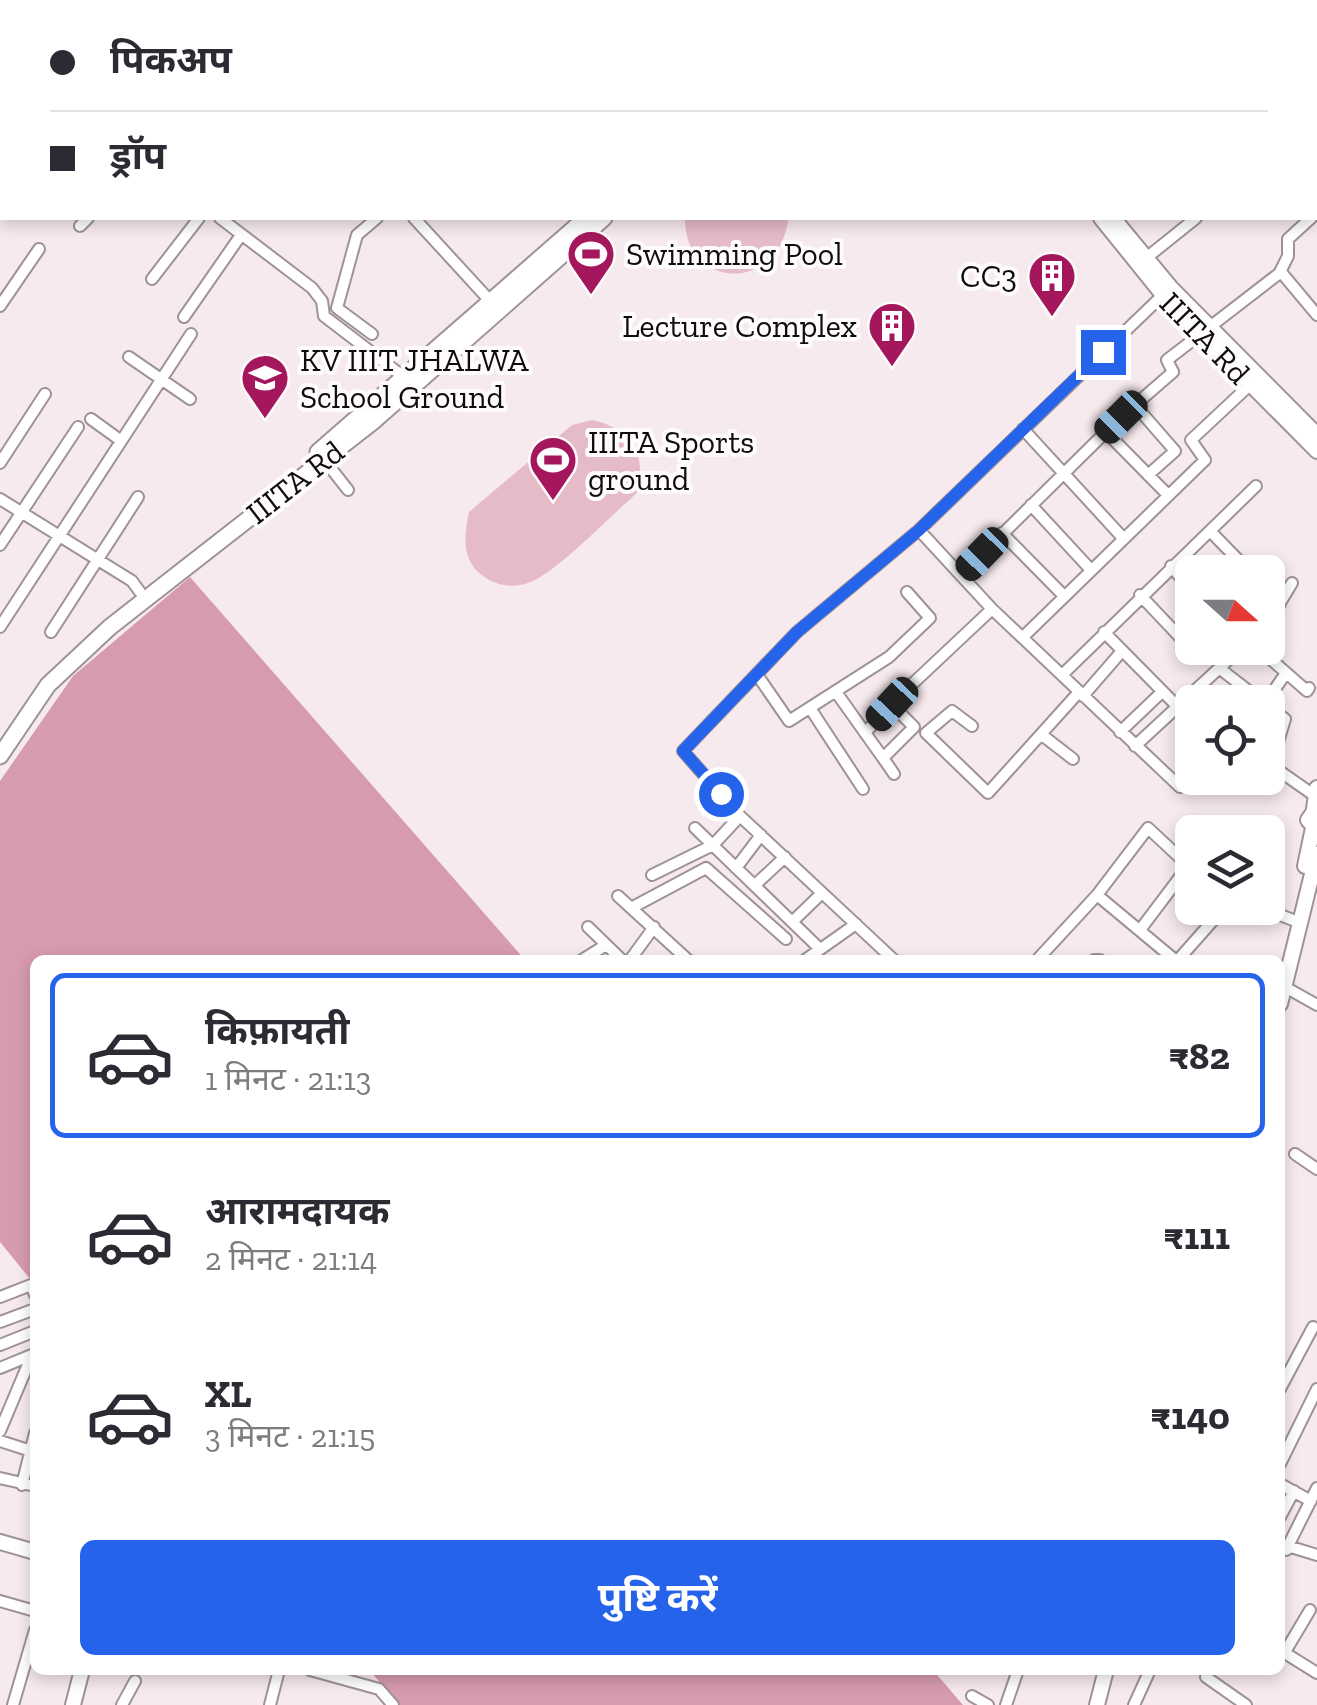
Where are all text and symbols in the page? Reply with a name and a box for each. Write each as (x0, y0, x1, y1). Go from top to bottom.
text: पिकअप (110, 37, 232, 83)
text: ड्रॉप (110, 133, 166, 179)
sports icon: Swimming Pool (565, 228, 617, 296)
place label: Swimming Pool (626, 235, 843, 273)
building icon: CC3 (1026, 250, 1078, 318)
place label: CC3 (960, 257, 1017, 295)
street label: IIITA Rd (1152, 284, 1258, 392)
building icon: Lecture Complex (866, 300, 918, 368)
place label: Lecture Complex (622, 307, 857, 345)
route end (1081, 330, 1126, 375)
place label: KV IIIT JHALWA School Ground (300, 341, 529, 416)
school or university icon: KV IIIT JHALWA School Ground (239, 352, 291, 420)
car (1089, 385, 1153, 449)
place label: IIITA Sports ground (588, 423, 754, 498)
street label: IIITA Rd (239, 432, 352, 532)
sports icon: IIITA Sports ground (527, 434, 579, 502)
car (950, 522, 1014, 586)
north arrow (1175, 555, 1285, 665)
map controls (1175, 555, 1285, 925)
car (861, 672, 923, 736)
button: locate (1175, 685, 1285, 795)
route start (699, 772, 744, 817)
button: layers (1175, 815, 1285, 925)
text: किफ़ायती (205, 1008, 349, 1054)
icon: car (85, 1011, 175, 1101)
text: ₹82 (1169, 1033, 1230, 1079)
text: 1 मिनट · 21:13 (205, 1060, 371, 1098)
text: आरामदायक (205, 1188, 389, 1234)
icon: car (85, 1191, 175, 1281)
text: ₹111 (1163, 1213, 1230, 1259)
text: 2 मिनट · 21:14 (205, 1240, 377, 1278)
icon: car (85, 1371, 175, 1461)
text: XL (205, 1371, 252, 1417)
text: ₹140 (1151, 1393, 1230, 1439)
text: 3 मिनट · 21:15 (205, 1417, 375, 1455)
button: पुष्टि करें (80, 1540, 1235, 1655)

